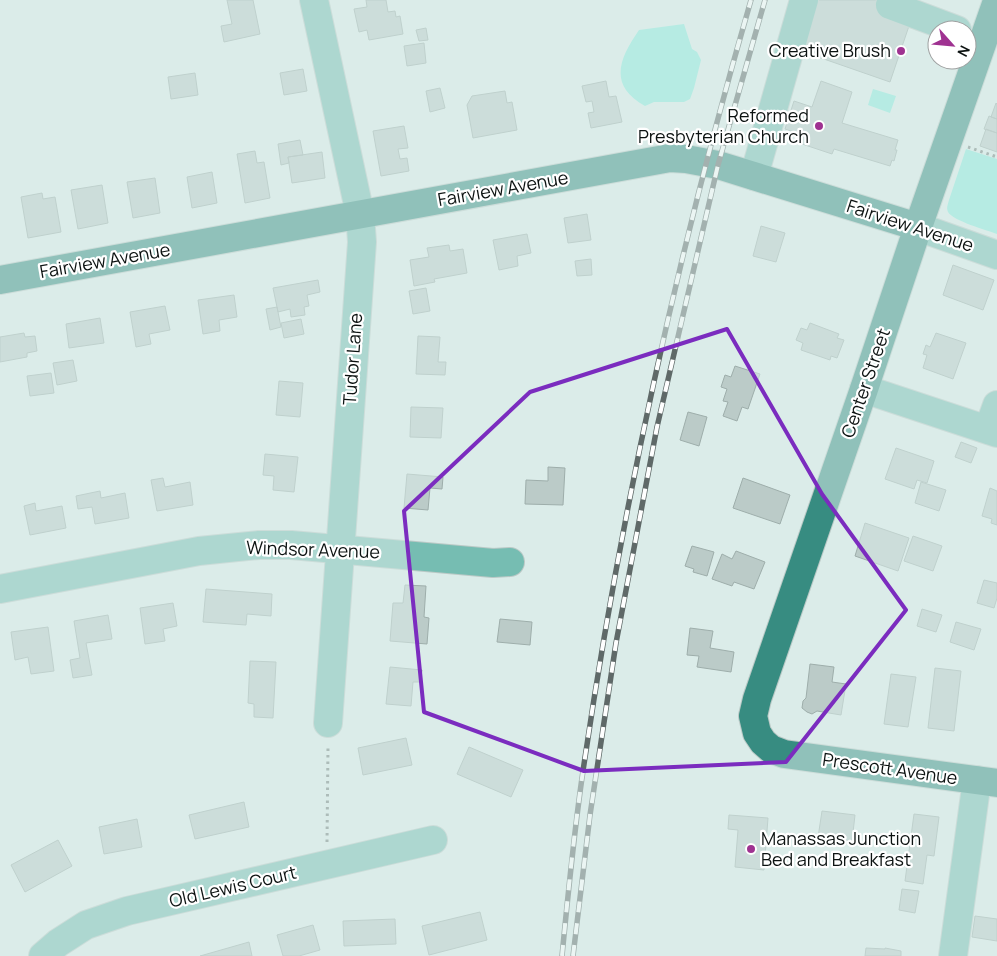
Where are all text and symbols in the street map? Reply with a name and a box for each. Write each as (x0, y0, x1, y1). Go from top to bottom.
north arrow (927, 20, 977, 70)
place label: Creative Brush (769, 38, 891, 62)
text: N (953, 42, 975, 60)
marker: Creative Brush (895, 45, 907, 57)
place label: Reformed Presbyterian Church (638, 103, 809, 148)
marker: Reformed Presbyterian Church (813, 120, 825, 132)
street label: Fairview Avenue (436, 165, 570, 211)
street label: Fairview Avenue (844, 193, 977, 257)
street label: Fairview Avenue (38, 237, 172, 283)
street label: Tudor Lane (337, 312, 367, 406)
street label: Center Street (835, 325, 895, 441)
street label: Windsor Avenue (246, 535, 380, 563)
street label: Prescott Avenue (821, 747, 959, 789)
place label: Manassas Junction Bed and Breakfast (761, 826, 921, 871)
marker: Manassas Junction Bed and Breakfast (745, 843, 757, 855)
street label: Old Lewis Court (167, 860, 299, 912)

